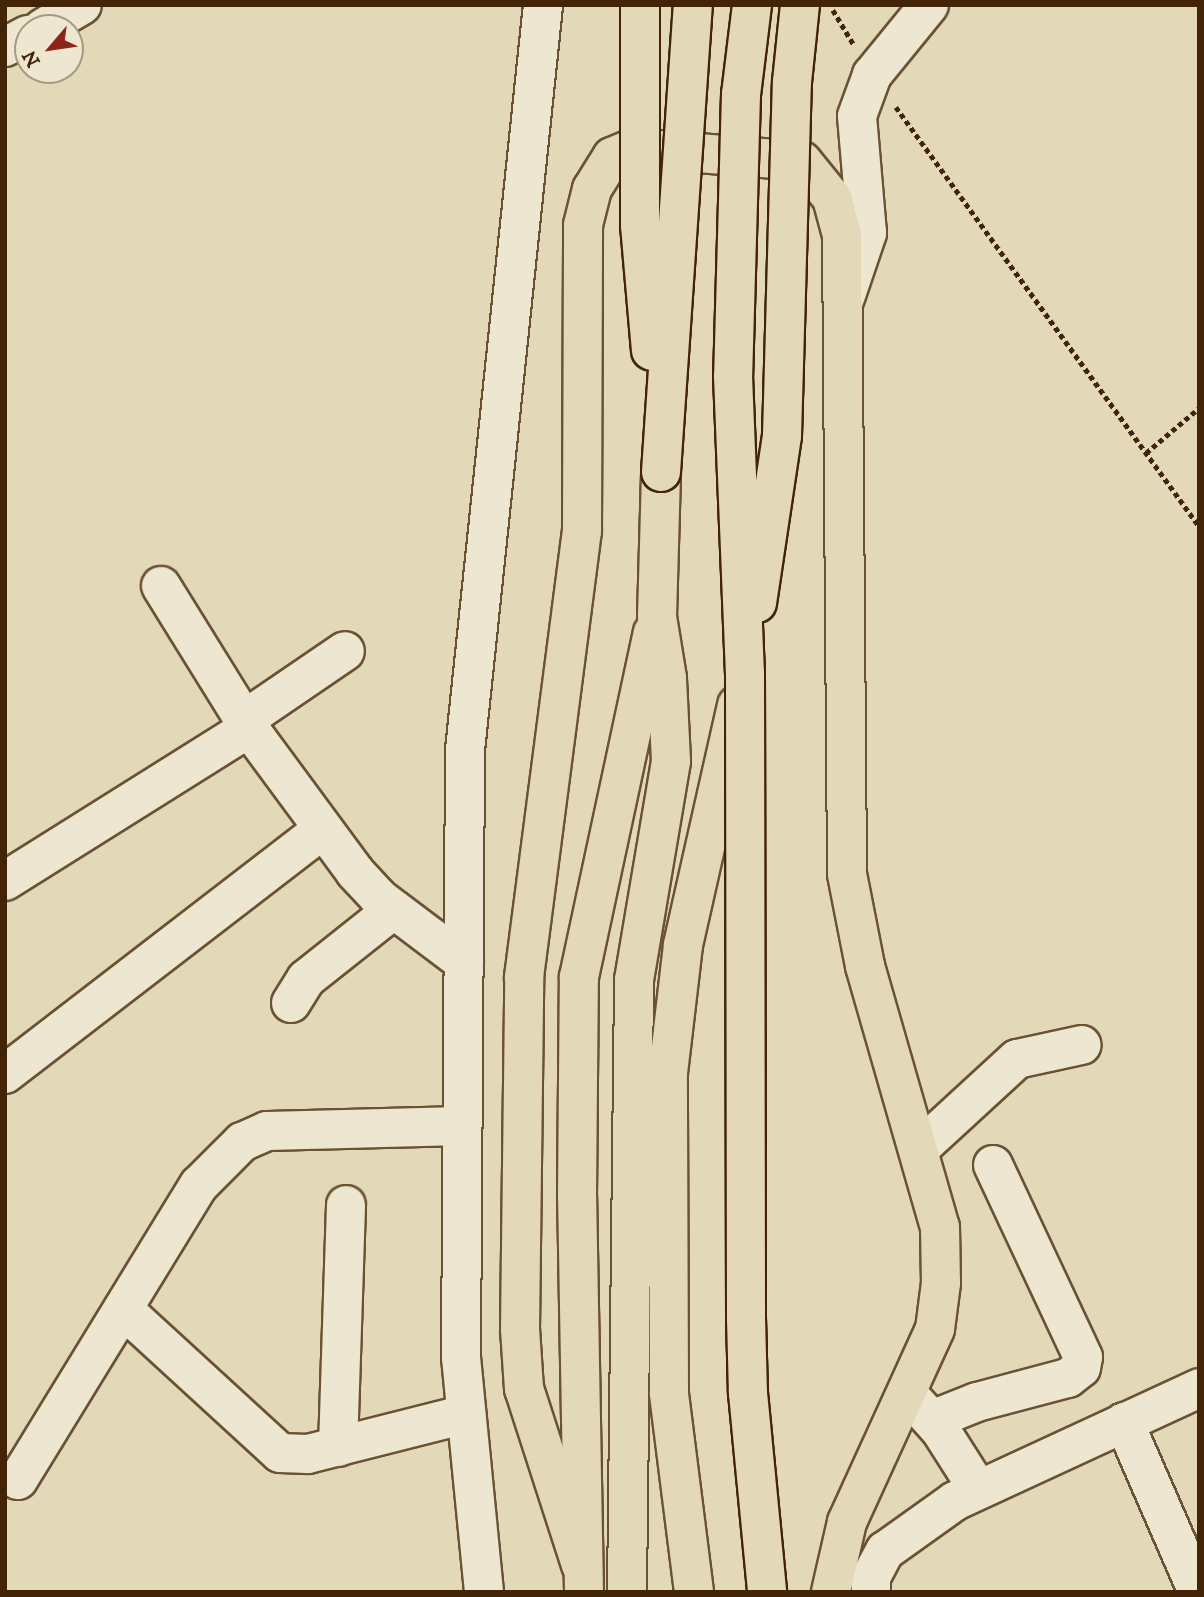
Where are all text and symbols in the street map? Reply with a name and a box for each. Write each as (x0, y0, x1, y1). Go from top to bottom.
north arrow (14, 14, 84, 84)
text: N (18, 46, 46, 71)

